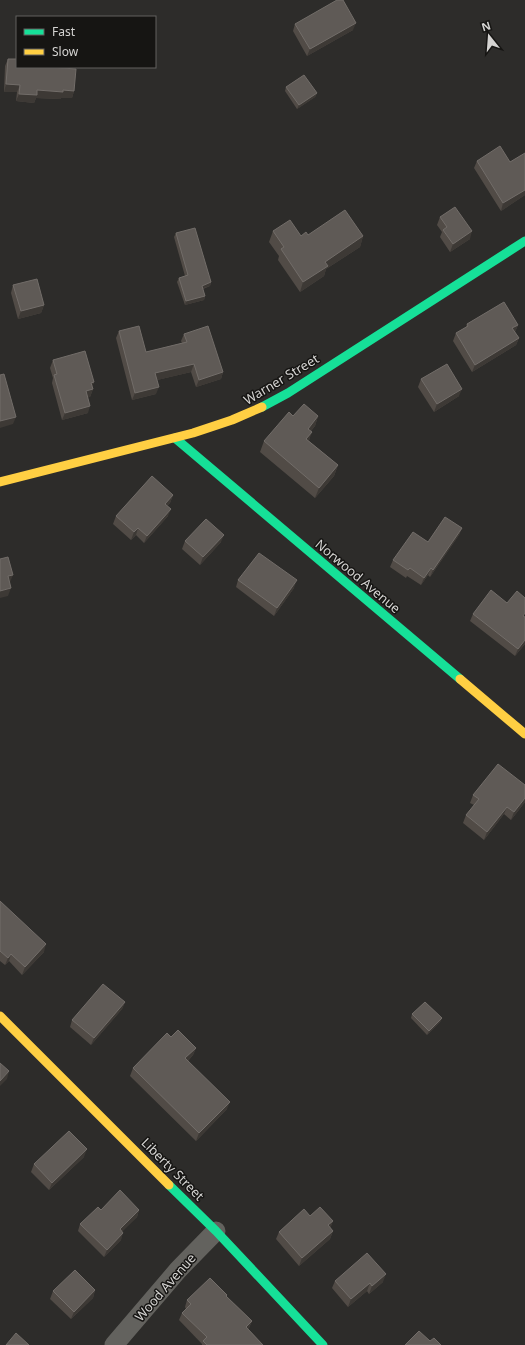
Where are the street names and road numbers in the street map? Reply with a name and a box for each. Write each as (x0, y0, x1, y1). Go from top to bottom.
street label: Warner Street (240, 349, 322, 409)
street label: Norwood Avenue (312, 535, 404, 617)
street label: Liberty Street (138, 1134, 209, 1205)
street label: Wood Avenue (130, 1249, 200, 1325)

